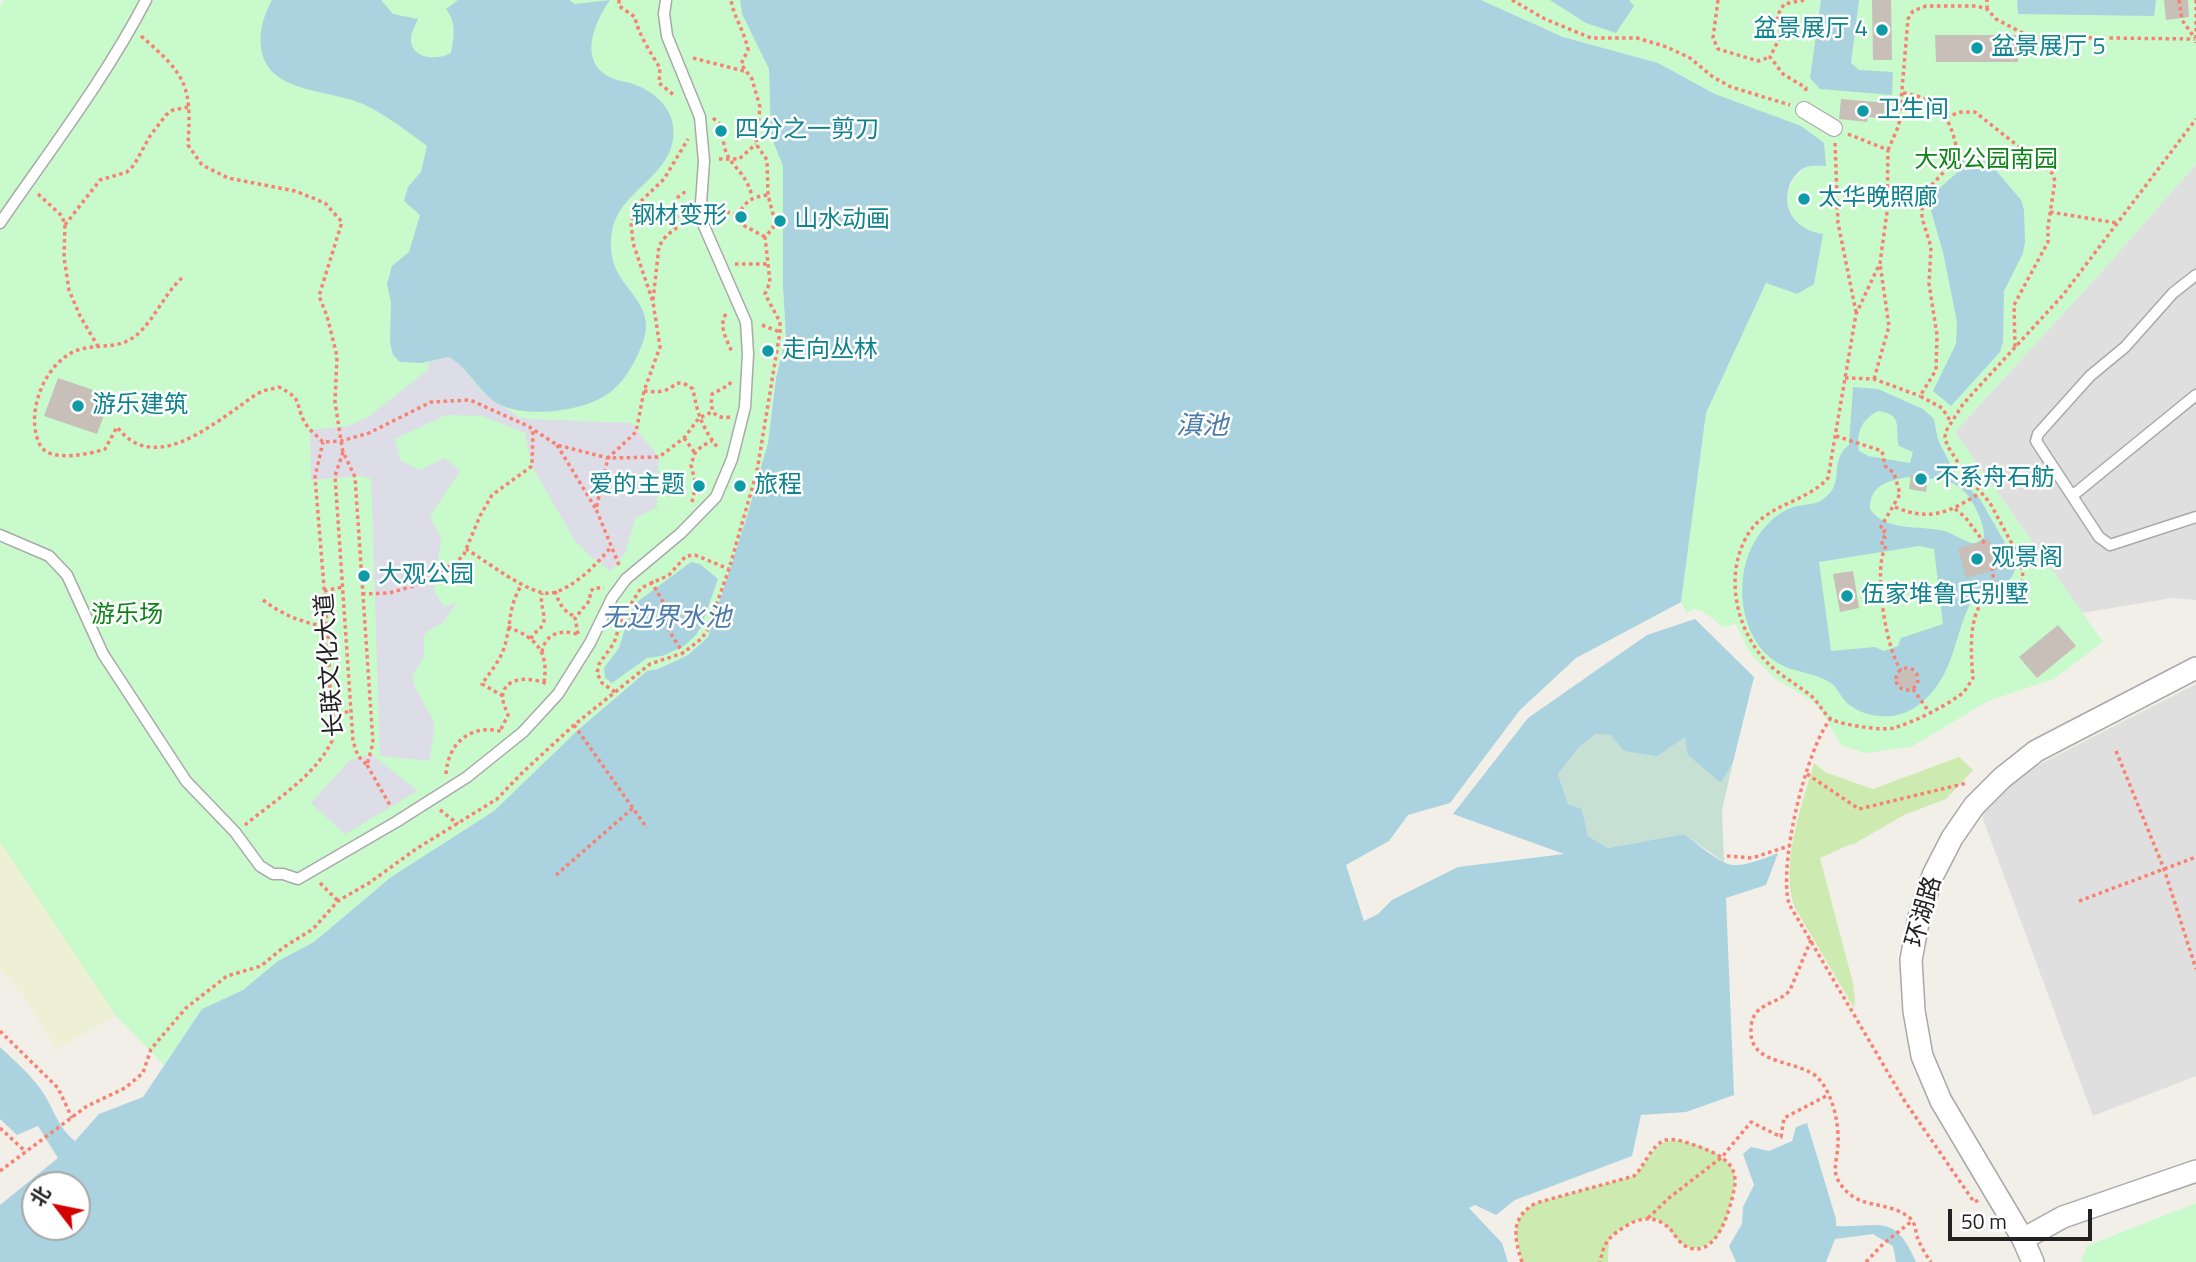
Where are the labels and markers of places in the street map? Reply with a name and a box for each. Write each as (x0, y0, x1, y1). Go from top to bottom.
place label: 盆景展厅 4 (1753, 16, 1868, 44)
marker: 盆景展厅 4 (1874, 22, 1890, 38)
place label: 盆景展厅 5 (1991, 34, 2106, 62)
marker: 盆景展厅 5 (1969, 40, 1985, 56)
place label: 卫生间 (1877, 97, 1949, 125)
marker: 卫生间 (1855, 103, 1871, 119)
place label: 四分之一剪刀 (735, 117, 879, 145)
marker: 四分之一剪刀 (713, 123, 729, 139)
place label: 太华晚照廊 (1818, 185, 1938, 213)
marker: 太华晚照廊 (1796, 191, 1812, 207)
place label: 钢材变形 (631, 203, 727, 231)
place label: 山水动画 (794, 207, 890, 235)
marker: 钢材变形 (733, 209, 749, 225)
marker: 山水动画 (772, 213, 788, 229)
place label: 走向丛林 (782, 337, 878, 365)
marker: 走向丛林 (760, 343, 776, 359)
place label: 游乐建筑 (92, 392, 188, 420)
marker: 游乐建筑 (70, 398, 86, 414)
place label: 不系舟石舫 (1935, 465, 2055, 493)
marker: 不系舟石舫 (1913, 471, 1929, 487)
place label: 爱的主题 (589, 472, 685, 500)
place label: 旅程 (754, 472, 802, 500)
marker: 爱的主题 (691, 478, 707, 494)
marker: 旅程 (732, 478, 748, 494)
place label: 观景阁 (1991, 545, 2063, 573)
marker: 观景阁 (1969, 551, 1985, 567)
place label: 大观公园 (378, 562, 474, 590)
marker: 大观公园 (356, 568, 372, 584)
place label: 伍家堆鲁氏别墅 (1861, 582, 2029, 610)
marker: 伍家堆鲁氏别墅 (1839, 588, 1855, 604)

